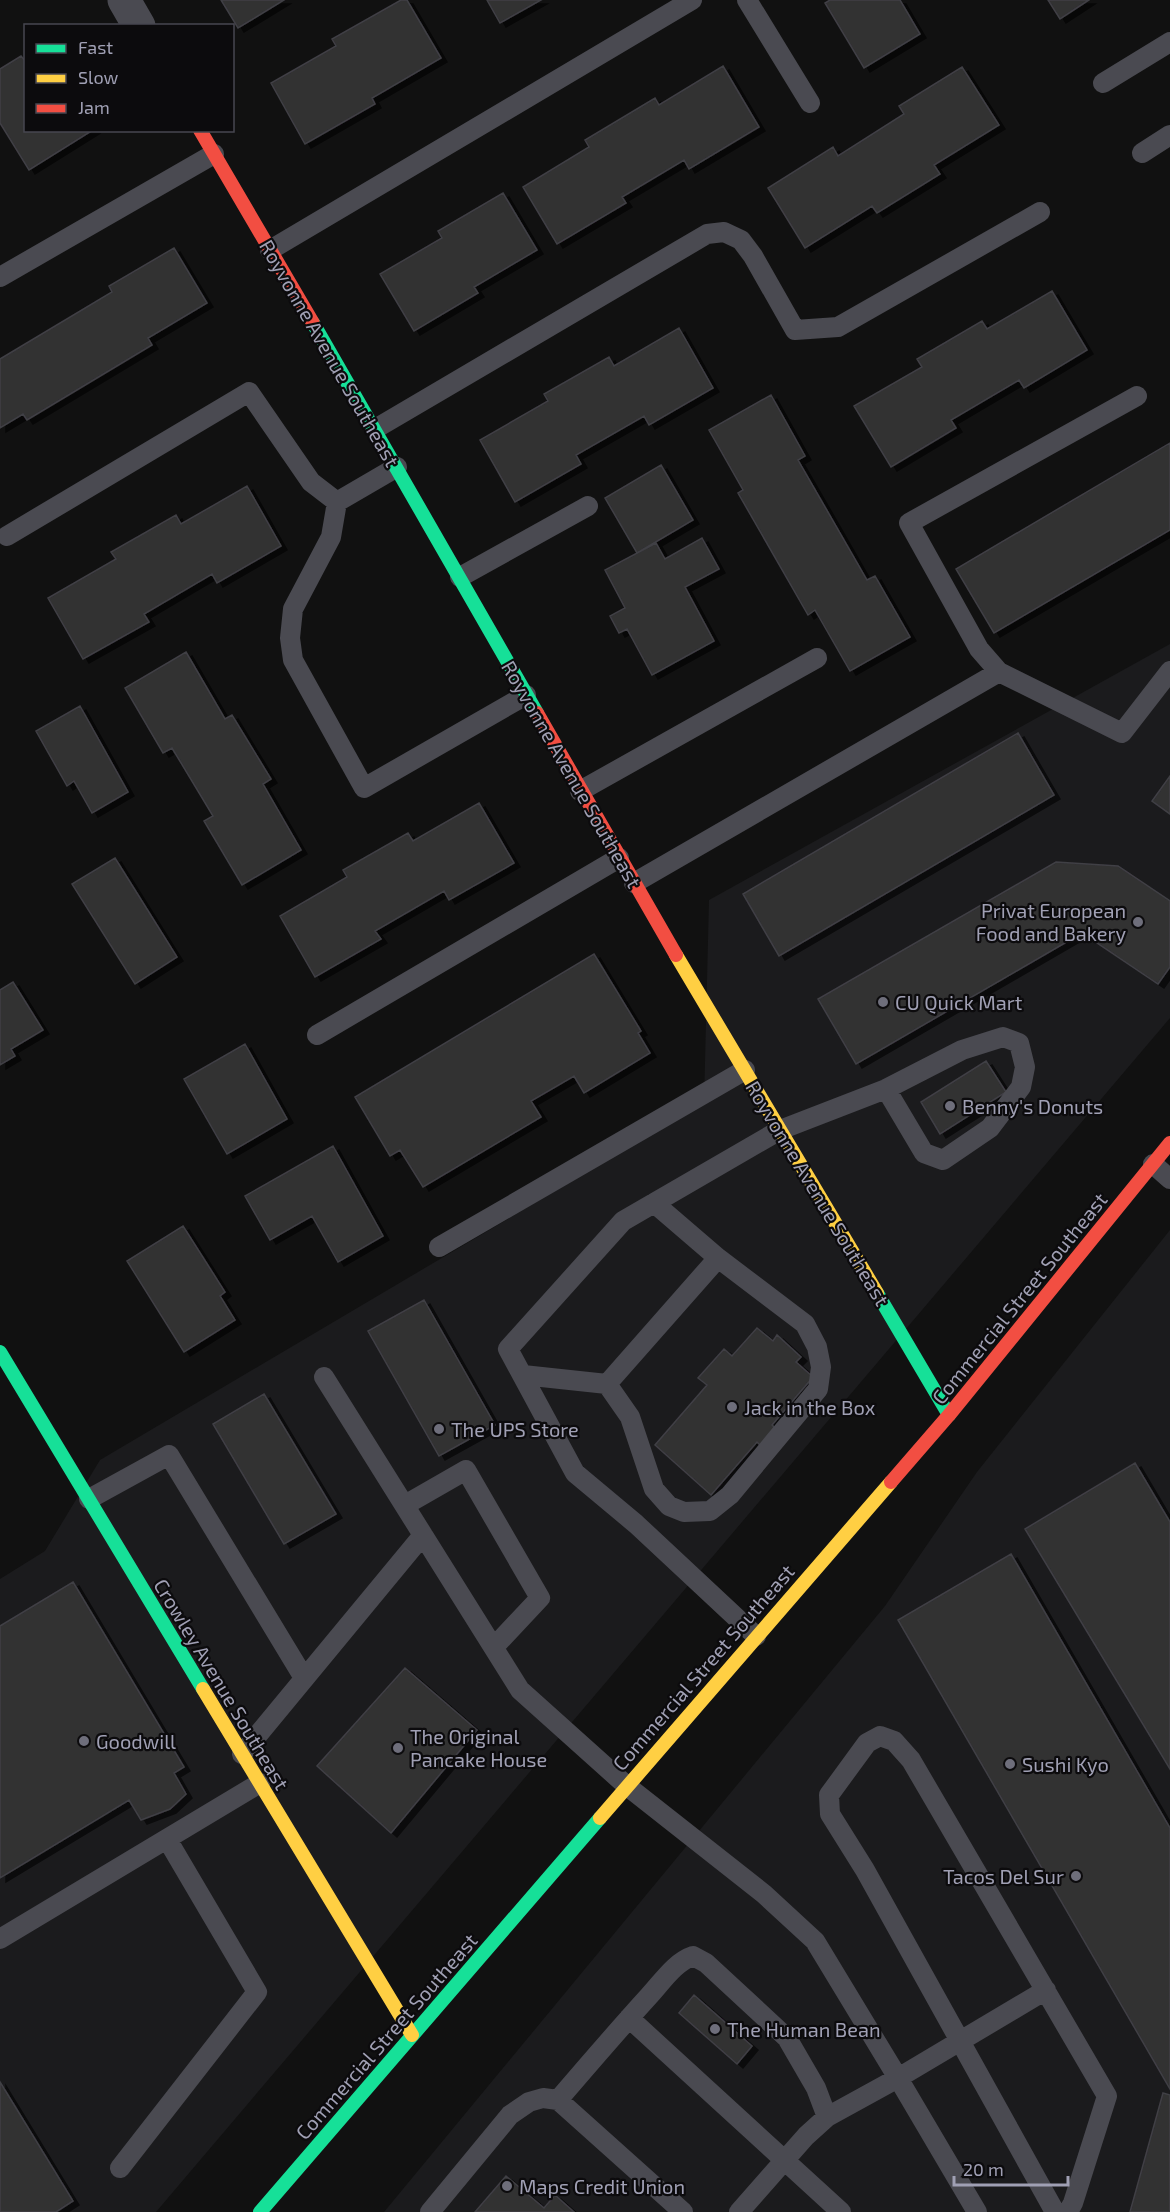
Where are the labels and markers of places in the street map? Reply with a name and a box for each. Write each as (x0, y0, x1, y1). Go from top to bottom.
place label: Privat European Food and Bakery (976, 898, 1126, 945)
marker: Privat European Food and Bakery (1131, 915, 1145, 929)
place label: CU Quick Mart (895, 990, 1023, 1014)
marker: CU Quick Mart (876, 995, 890, 1009)
place label: Benny's Donuts (962, 1094, 1103, 1118)
marker: Benny's Donuts (943, 1099, 957, 1113)
place label: Jack in the Box (744, 1395, 876, 1419)
marker: Jack in the Box (725, 1400, 739, 1414)
place label: The UPS Store (451, 1417, 579, 1441)
marker: The UPS Store (432, 1422, 446, 1436)
place label: The Original Pancake House (410, 1724, 547, 1771)
place label: Goodwill (96, 1729, 176, 1753)
marker: Goodwill (77, 1734, 91, 1748)
marker: The Original Pancake House (391, 1741, 405, 1755)
place label: Sushi Kyo (1022, 1752, 1109, 1776)
marker: Sushi Kyo (1003, 1757, 1017, 1771)
place label: Tacos Del Sur (943, 1864, 1064, 1888)
marker: Tacos Del Sur (1069, 1869, 1083, 1883)
place label: The Human Bean (727, 2017, 881, 2041)
marker: The Human Bean (708, 2022, 722, 2036)
place label: Maps Credit Union (519, 2174, 685, 2198)
marker: Maps Credit Union (500, 2179, 514, 2193)

